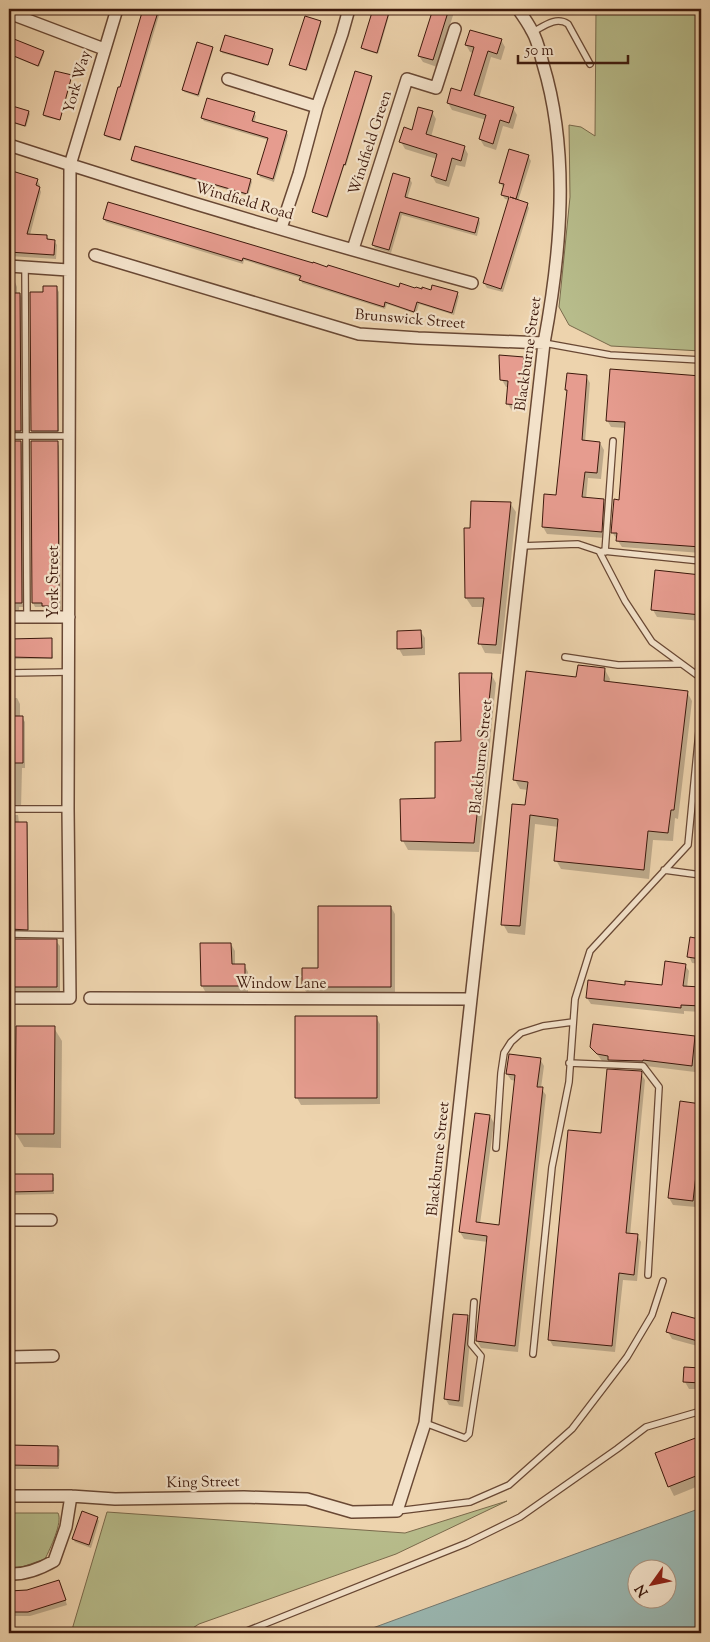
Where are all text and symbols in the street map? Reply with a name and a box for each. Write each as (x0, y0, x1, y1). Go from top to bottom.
scale bar (518, 32, 628, 64)
text: 50 m (524, 41, 554, 62)
street label: York Way (59, 48, 97, 116)
street label: Windfield Green (344, 88, 398, 198)
street label: Windfield Road (192, 178, 296, 226)
street label: Blackburne Street (511, 296, 547, 412)
street label: Brunswick Street (354, 305, 466, 335)
street label: York Street (44, 545, 65, 619)
street label: Blackburne Street (466, 699, 498, 815)
street label: Window Lane (236, 974, 326, 995)
street label: Blackburne Street (423, 1101, 455, 1217)
street label: King Street (166, 1472, 240, 1494)
north arrow (628, 1560, 678, 1610)
text: N (631, 1580, 654, 1600)

